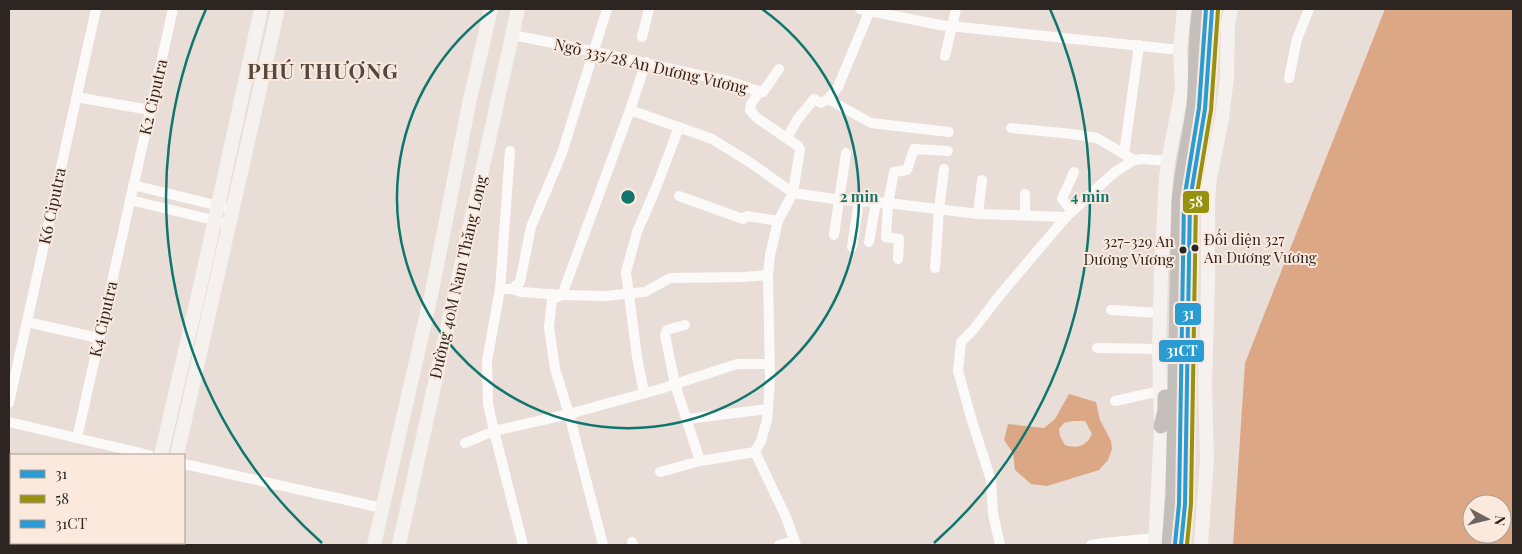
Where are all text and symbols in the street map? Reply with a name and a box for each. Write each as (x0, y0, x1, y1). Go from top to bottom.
street label: Ngõ 335/28 An Dương Vương (552, 33, 751, 98)
district label: PHÚ THƯỢNG (247, 56, 399, 84)
street label: K2 Ciputra (134, 57, 171, 137)
street label: K6 Ciputra (33, 166, 70, 246)
street label: Đường 40M Nam Thăng Long (424, 173, 491, 381)
text: 2 min (840, 186, 879, 206)
text: 4 min (1071, 186, 1110, 206)
centre of rings (619, 188, 637, 206)
line badge: 58 (1182, 190, 1210, 214)
text: 58 (1189, 192, 1203, 211)
place label: Đối diện 327 An Dương Vương (1203, 228, 1317, 267)
place label: 327-329 An Dương Vương (1083, 231, 1174, 269)
marker: Đối diện 327 An Dương Vương (1190, 243, 1200, 253)
marker: 327-329 An Dương Vương (1178, 245, 1188, 255)
street label: K4 Ciputra (84, 279, 121, 359)
line badge: 31 (1174, 302, 1202, 326)
text: 31 (1182, 304, 1194, 323)
line badge: 31CT (1158, 339, 1205, 363)
text: 31CT (1166, 341, 1198, 360)
legend (10, 454, 185, 544)
text: 31 (55, 463, 68, 483)
text: 58 (55, 488, 69, 508)
north arrow (1462, 494, 1512, 544)
text: 31CT (55, 513, 87, 533)
text: N (1490, 514, 1510, 527)

